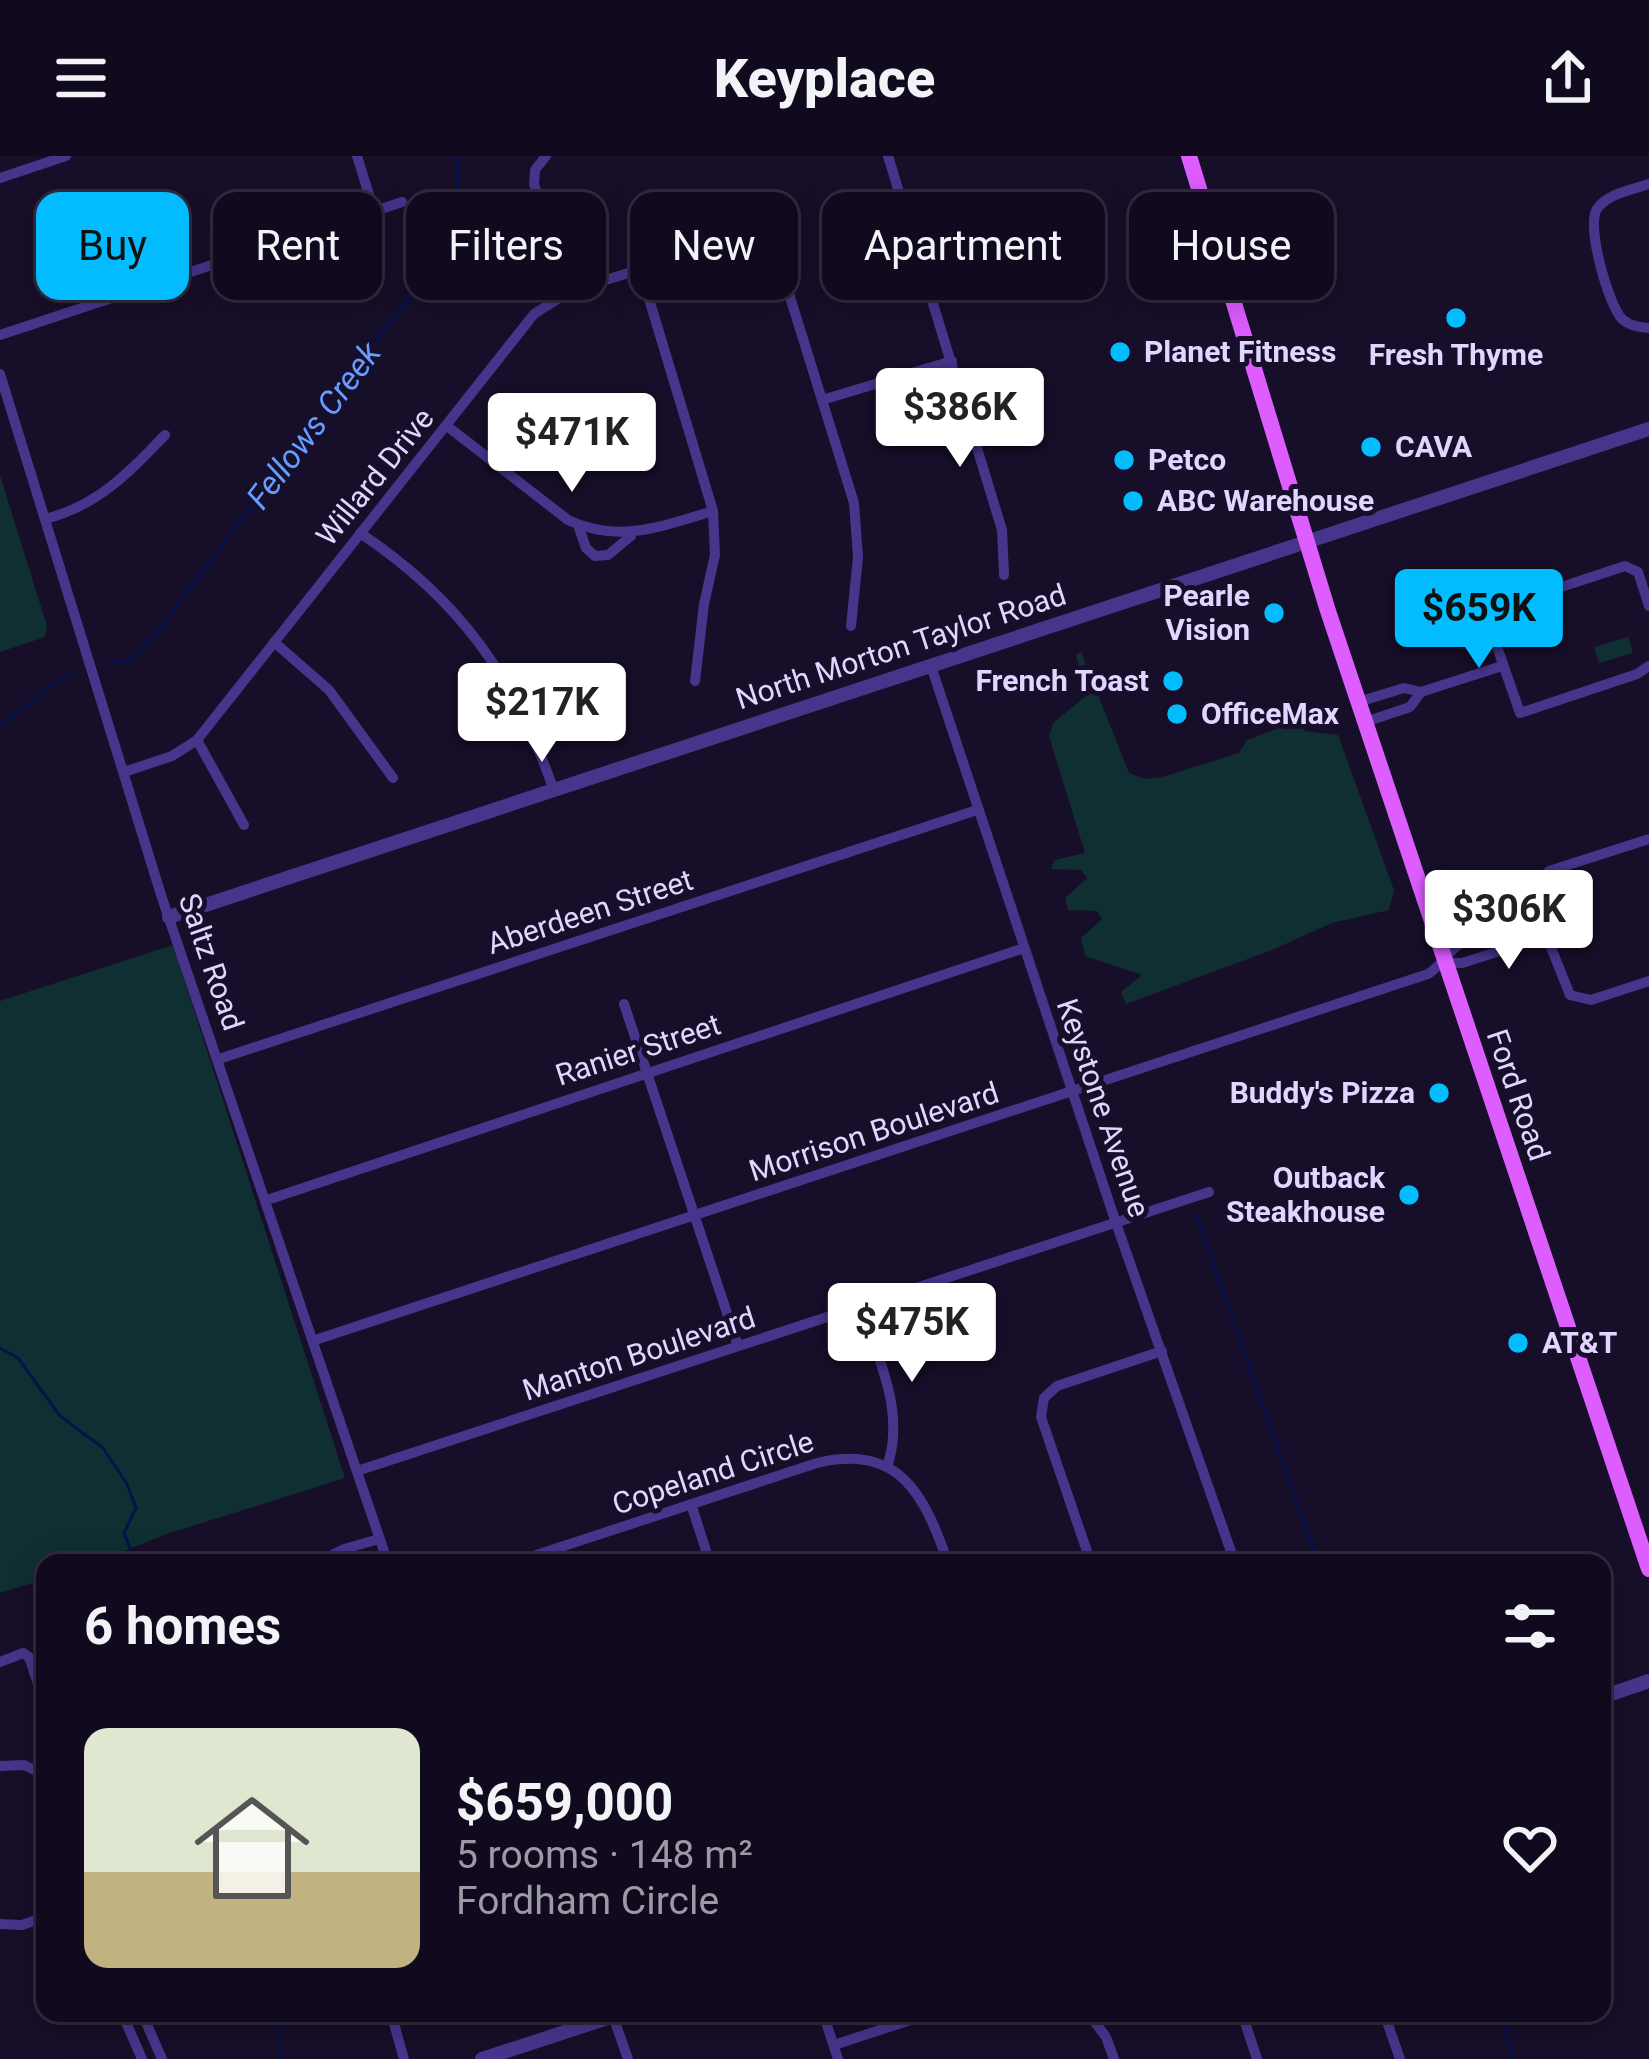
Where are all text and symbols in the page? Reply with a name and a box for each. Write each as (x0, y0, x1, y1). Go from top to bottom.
icon: menu (48, 45, 114, 111)
icon: share (1535, 45, 1601, 111)
text: Keyplace (714, 47, 935, 110)
chip: Buy (36, 192, 189, 300)
chip: Rent (213, 192, 382, 300)
chip: Filters (406, 192, 606, 300)
chip: New (630, 192, 798, 300)
chip: Apartment (822, 192, 1105, 300)
chip: House (1129, 192, 1334, 300)
marker: Fresh Thyme (1443, 305, 1469, 331)
water label: Fellows Creek (238, 334, 389, 516)
place label: Planet Fitness (1144, 334, 1336, 369)
place label: Fresh Thyme (1369, 337, 1543, 372)
marker: Planet Fitness (1107, 339, 1133, 365)
pin: $386K (876, 368, 1044, 470)
text: $386K (903, 384, 1017, 430)
pin: $471K (488, 393, 656, 495)
street label: Willard Drive (309, 401, 441, 552)
text: $471K (515, 409, 629, 455)
place label: CAVA (1395, 429, 1473, 464)
marker: CAVA (1358, 434, 1384, 460)
place label: Petco (1148, 442, 1226, 477)
marker: Petco (1111, 447, 1137, 473)
place label: ABC Warehouse (1157, 483, 1374, 518)
marker: ABC Warehouse (1120, 488, 1146, 514)
pin: $659K (1395, 569, 1563, 671)
street label: North Morton Taylor Road (731, 577, 1070, 716)
place label: Pearle Vision (1163, 578, 1250, 647)
text: $659K (1422, 585, 1536, 631)
marker: Pearle Vision (1261, 600, 1287, 626)
pin: $217K (458, 663, 626, 765)
place label: French Toast (975, 663, 1149, 698)
marker: French Toast (1160, 668, 1186, 694)
text: $217K (485, 679, 599, 725)
place label: OfficeMax (1201, 696, 1340, 731)
marker: OfficeMax (1164, 701, 1190, 727)
street label: Aberdeen Street (483, 862, 697, 961)
pin: $306K (1425, 870, 1593, 972)
text: $306K (1452, 886, 1566, 932)
street label: Saltz Road (172, 889, 251, 1035)
street label: Keystone Avenue (1050, 994, 1157, 1222)
street label: Ranier Street (551, 1006, 725, 1093)
street label: Ford Road (1480, 1025, 1557, 1165)
street label: Morrison Boulevard (745, 1075, 1003, 1188)
place label: Buddy's Pizza (1230, 1075, 1415, 1110)
marker: Buddy's Pizza (1426, 1080, 1452, 1106)
place label: Outback Steakhouse (1226, 1160, 1386, 1229)
marker: Outback Steakhouse (1396, 1182, 1422, 1208)
pin: $475K (828, 1283, 996, 1385)
street label: Manton Boulevard (518, 1299, 760, 1408)
text: $475K (855, 1299, 969, 1345)
place label: AT&T (1542, 1325, 1617, 1360)
marker: AT&T (1505, 1330, 1531, 1356)
street label: Copeland Circle (608, 1424, 818, 1522)
icon: filters (1497, 1593, 1563, 1659)
text: 6 homes (84, 1597, 281, 1656)
text: $659,000 (456, 1773, 673, 1832)
icon: home (180, 1776, 324, 1920)
icon: heart (1497, 1815, 1563, 1881)
text: 5 rooms · 148 m² (456, 1832, 753, 1878)
text: Fordham Circle (456, 1878, 719, 1924)

